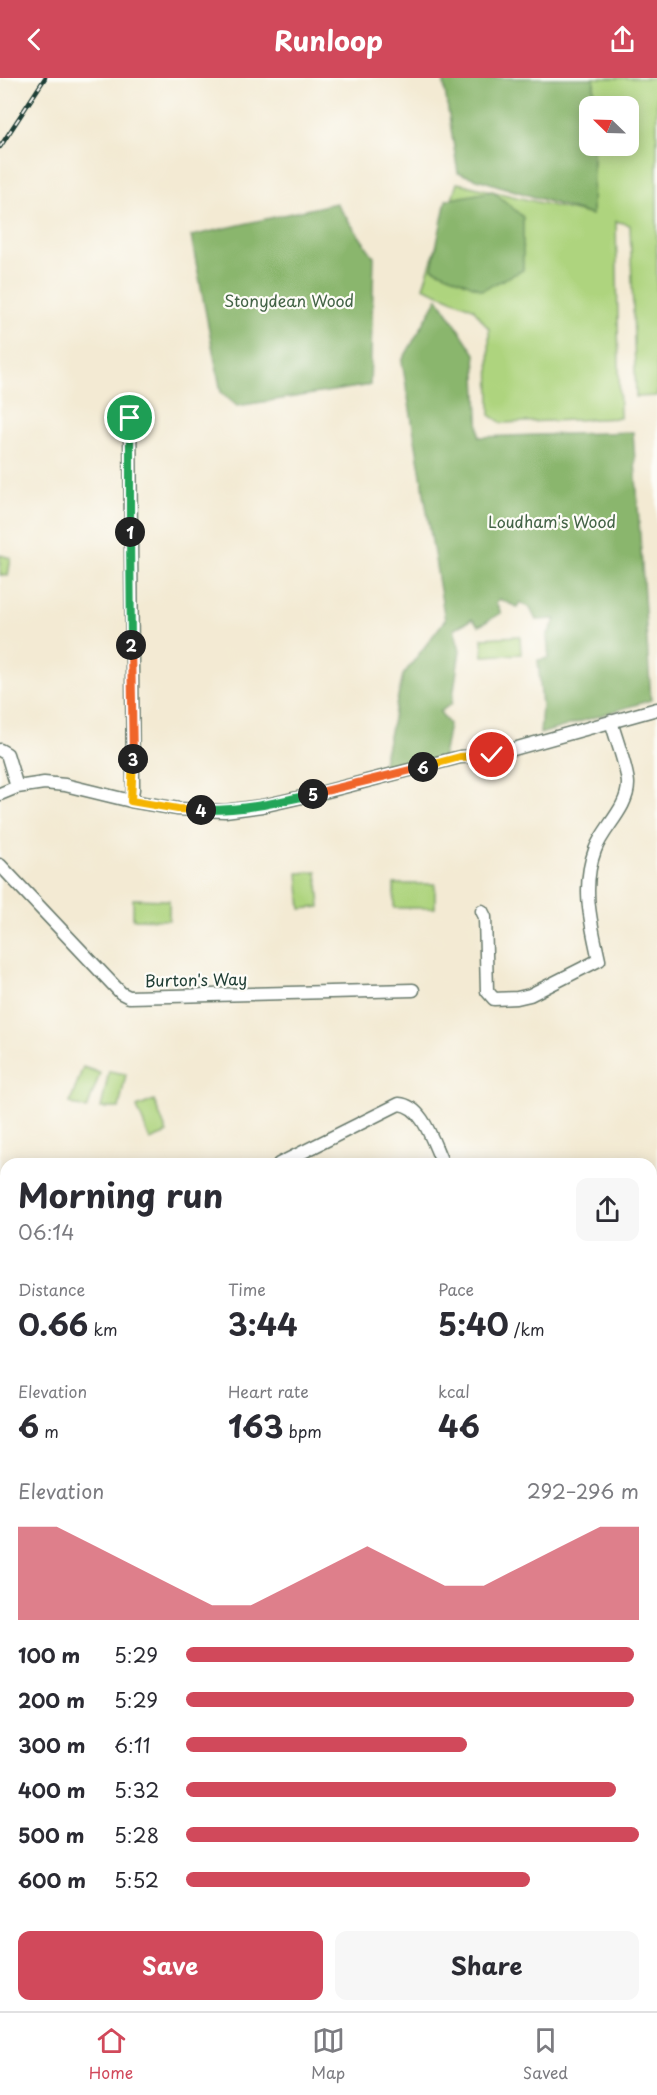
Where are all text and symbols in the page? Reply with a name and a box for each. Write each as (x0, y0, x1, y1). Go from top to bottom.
text: Runloop (274, 19, 383, 60)
icon: back (18, 23, 51, 56)
icon: share (606, 23, 639, 56)
north arrow (579, 96, 639, 156)
map controls (579, 96, 639, 156)
park label: Stonydean Wood (224, 288, 354, 312)
pin (104, 392, 155, 443)
icon: arrive (113, 401, 146, 434)
park label: Loudham's Wood (488, 509, 616, 533)
pin: 1 (115, 517, 145, 547)
text: 1 (126, 520, 134, 544)
pin: 2 (116, 630, 146, 660)
text: 2 (125, 633, 137, 657)
pin (466, 729, 517, 780)
icon: check (475, 738, 508, 771)
pin: 3 (118, 744, 148, 774)
text: 3 (128, 747, 138, 771)
pin: 6 (408, 752, 438, 782)
text: 6 (417, 755, 429, 779)
pin: 5 (298, 779, 328, 809)
text: 5 (308, 782, 318, 806)
pin: 4 (186, 795, 216, 825)
text: 4 (196, 798, 206, 822)
street label: Burton's Way (144, 966, 248, 992)
text: Morning run (18, 1169, 223, 1219)
button: share (576, 1178, 639, 1241)
text: 06:14 (18, 1217, 75, 1247)
text: Distance (18, 1277, 85, 1301)
text: Time (228, 1277, 266, 1301)
text: Pace (438, 1277, 474, 1301)
text: 0.66 (18, 1301, 88, 1346)
text: 3:44 (228, 1301, 298, 1346)
text: 5:40 (438, 1301, 509, 1346)
text: km (88, 1317, 118, 1341)
text: /km (509, 1317, 544, 1341)
text: Elevation (18, 1379, 87, 1403)
text: Heart rate (228, 1379, 309, 1403)
text: kcal (438, 1379, 470, 1403)
text: 6 (18, 1403, 39, 1448)
text: 163 (228, 1403, 284, 1448)
text: 46 (438, 1403, 480, 1448)
text: m (39, 1419, 59, 1443)
text: bpm (284, 1419, 322, 1443)
text: Elevation (18, 1476, 104, 1506)
text: 292–296 m (527, 1476, 639, 1506)
text: 100 m (18, 1640, 80, 1670)
text: 5:29 (114, 1640, 158, 1670)
text: 200 m (18, 1685, 85, 1715)
text: 5:29 (114, 1685, 158, 1715)
text: 300 m (18, 1730, 86, 1760)
text: 6:11 (114, 1730, 150, 1760)
text: 400 m (18, 1775, 86, 1805)
text: 5:32 (114, 1775, 159, 1805)
text: 500 m (18, 1820, 85, 1850)
text: 5:28 (114, 1820, 159, 1850)
text: 600 m (18, 1865, 86, 1895)
text: 5:52 (114, 1865, 159, 1895)
button: Save (18, 1931, 323, 2000)
button: Share (335, 1931, 639, 2000)
tab: Home (89, 2024, 133, 2084)
tab: Map (311, 2024, 345, 2084)
tab: Saved (523, 2024, 568, 2084)

